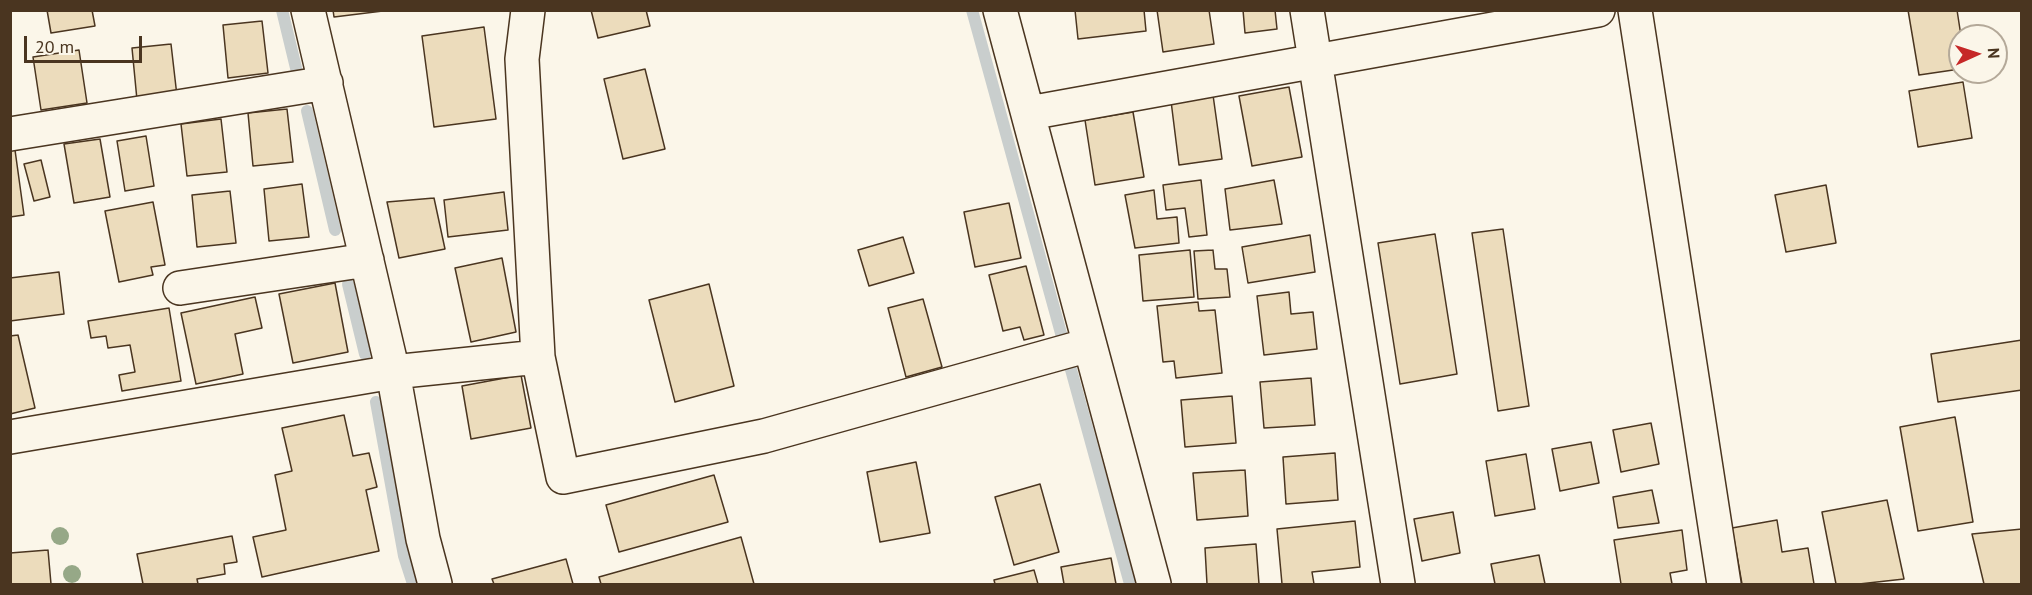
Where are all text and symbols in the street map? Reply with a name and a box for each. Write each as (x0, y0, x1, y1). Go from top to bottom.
scale bar (27, 24, 146, 62)
north arrow (1948, 24, 2008, 84)
text: 20 m (35, 35, 74, 58)
text: N (1984, 47, 2004, 59)

